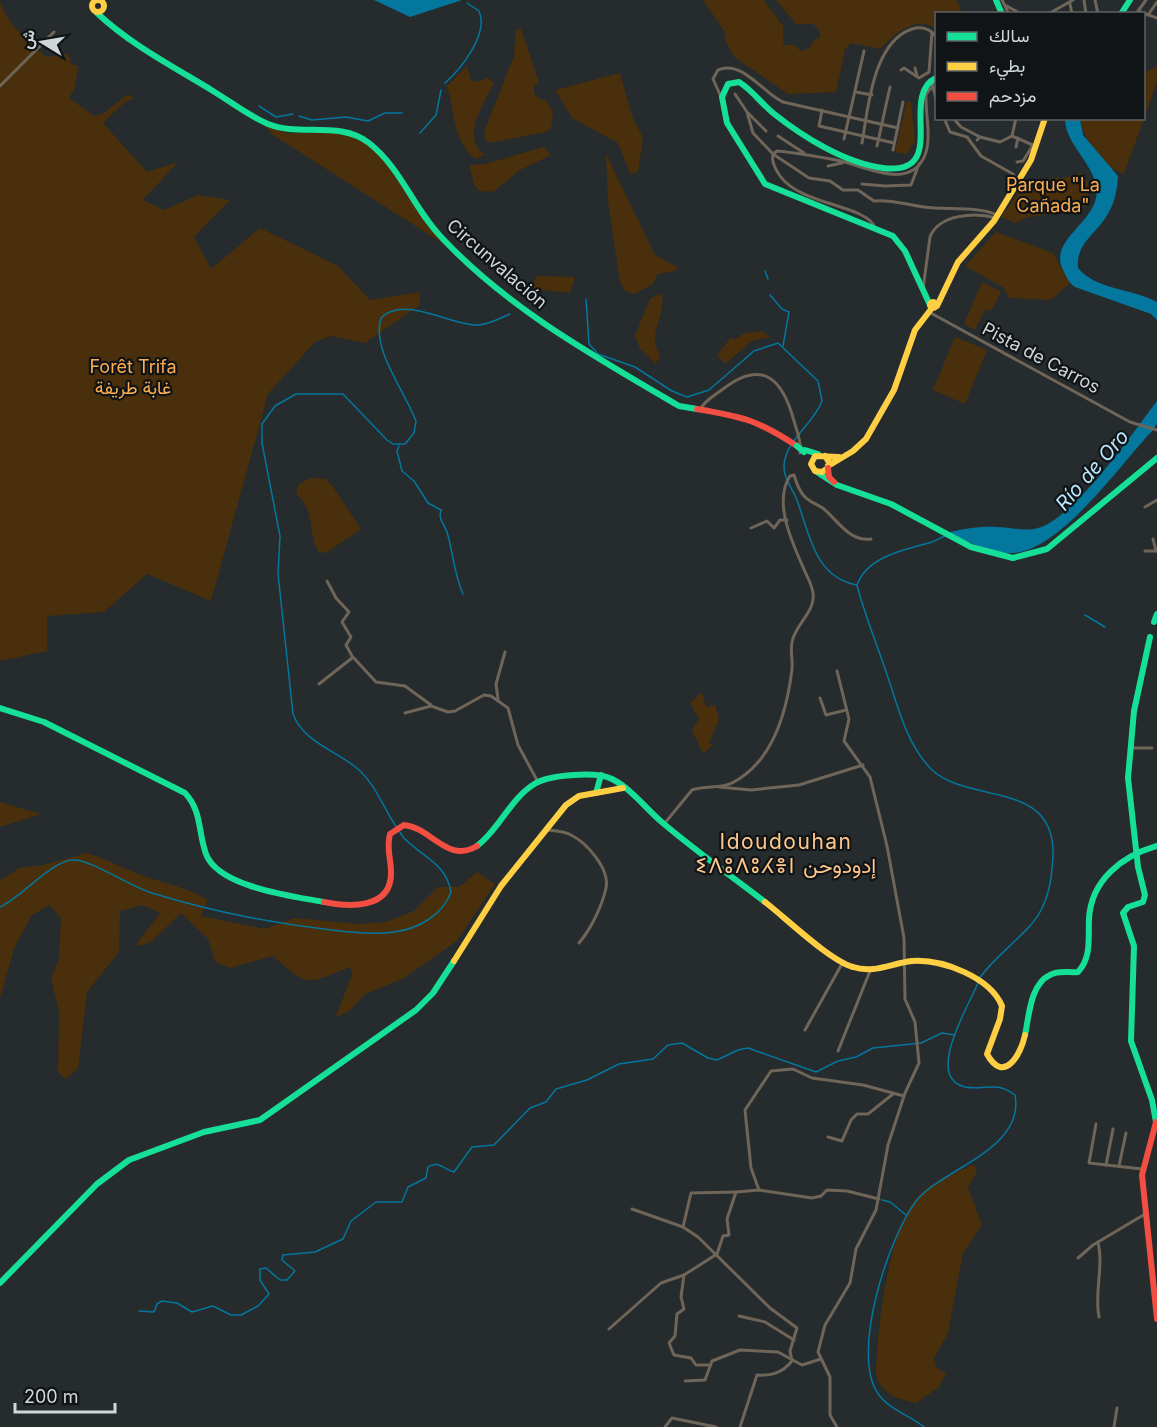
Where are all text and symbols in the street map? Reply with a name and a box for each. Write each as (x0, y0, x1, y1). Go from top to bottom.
north arrow (12, 12, 72, 72)
legend (935, 12, 1145, 120)
text: سالك (989, 25, 1029, 46)
text: ش (16, 28, 39, 50)
text: بطيء (989, 55, 1025, 81)
text: مزدحم (989, 85, 1036, 108)
park label: Parque "La Cañada" (1006, 174, 1100, 216)
street label: Circunvalación (443, 214, 552, 313)
street label: Pista de Carros (979, 318, 1104, 397)
park label: Forêt Trifa غابة طريفة (89, 356, 177, 399)
water label: Río de Oro (1050, 425, 1134, 515)
district label: Idoudouhan ⵉⴷⵓⴷⵓⵃⴻⵏ إدودوحن (696, 829, 876, 880)
scale bar (15, 1376, 116, 1414)
text: 200 m (24, 1386, 79, 1407)

